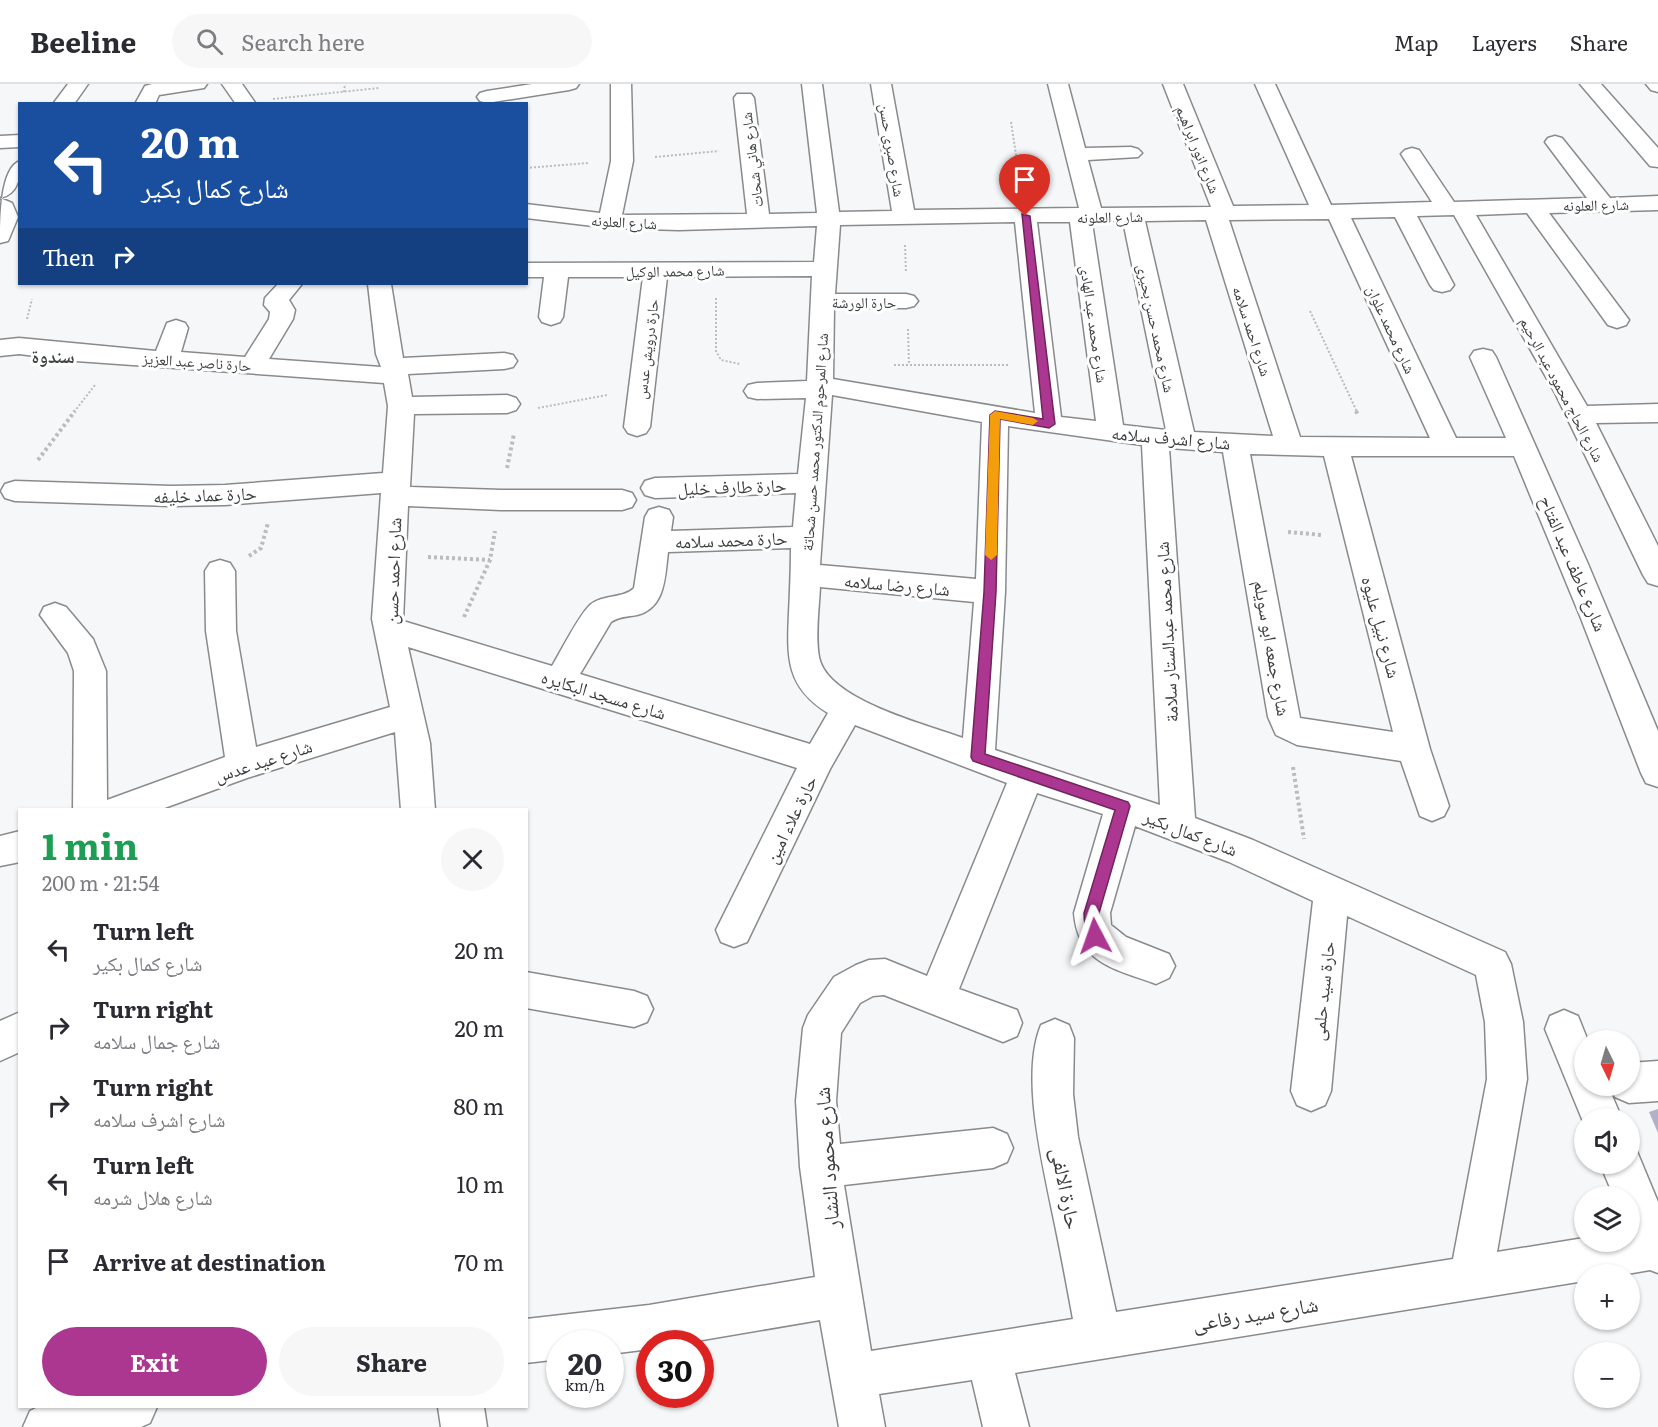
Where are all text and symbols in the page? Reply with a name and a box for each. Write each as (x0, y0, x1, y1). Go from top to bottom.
search box (172, 14, 592, 68)
text: Beeline (30, 20, 136, 62)
icon: search (193, 25, 226, 58)
text: Search here (241, 25, 365, 58)
text: Map (1394, 26, 1439, 57)
text: Layers (1472, 26, 1537, 57)
text: Share (1570, 26, 1628, 57)
street label: شارع انور ابراهيم (1171, 101, 1227, 197)
street label: شارع صبرى حسن (874, 102, 912, 198)
text: 20 m (141, 109, 240, 171)
street label: شارع هاني شحات (734, 111, 770, 209)
icon: left (42, 126, 120, 204)
pin (999, 154, 1050, 216)
icon: arrive (1008, 163, 1041, 196)
text: شارع كمال بكير (141, 166, 289, 206)
street label: شارع العلونه (1563, 192, 1629, 216)
street label: شارع العلونه (1077, 204, 1143, 228)
street label: شارع العلونه (590, 208, 658, 234)
text: Then (42, 240, 95, 273)
icon: right (107, 240, 140, 273)
street label: شارع محمد الوكيل (625, 258, 725, 282)
street label: شارع محمد حسن بحيرى (1132, 262, 1182, 394)
street label: شارع محمد عبد الهادى (1075, 264, 1115, 384)
street label: شارع محمد علوان (1361, 281, 1423, 377)
street label: شارع احمد سلامه (1228, 283, 1278, 379)
street label: حارة الورشة (832, 290, 897, 313)
street label: حارة درويش عدس (628, 297, 664, 400)
street label: شارع الحاج محمود عبد الرحيم (1515, 312, 1611, 466)
street label: شارع المرحوم الدكتور محمد حسن شحاتة (795, 332, 833, 552)
district label: سندوة (31, 342, 75, 369)
street label: حارة ناصر عبد العزيز (141, 346, 253, 376)
street label: شارع اشرف سلامه (1110, 418, 1232, 456)
street label: حارة طارف خليل (677, 471, 787, 501)
street label: حارة عماد خليفه (153, 479, 257, 509)
street label: شارع عاطف عبد الفتاح (1533, 491, 1615, 635)
street label: شارع احمد حسن (377, 517, 407, 625)
street label: حارة محمد سلامه (674, 524, 788, 554)
street label: شارع محمد عبدالستار سلامة (1148, 541, 1184, 723)
street label: شارع رضا سلامه (843, 566, 951, 602)
street label: شارع نبيل عليوه (1355, 573, 1409, 681)
street label: شارع جمعه ابو سويلم (1248, 578, 1298, 718)
street label: شارع مسجد البكايره (538, 662, 670, 726)
street label: شارع عيد عدس (211, 731, 315, 789)
street label: حارة علاء امين (757, 770, 823, 868)
street label: شارع كمال بكير (1139, 801, 1242, 862)
text: 1 min (42, 818, 138, 871)
button: close (441, 828, 504, 891)
text: 200 m · 21:54 (42, 867, 159, 897)
position arrow (1063, 904, 1127, 968)
text: Turn left (93, 914, 194, 947)
icon: left (42, 933, 75, 966)
text: 20 m (454, 933, 504, 966)
street label: حارة سيد حلمى (1303, 940, 1341, 1042)
text: شارع كمال بكير (93, 947, 203, 977)
text: Turn right (93, 992, 213, 1025)
icon: right (42, 1011, 75, 1044)
text: 20 m (454, 1011, 504, 1044)
text: شارع جمال سلامه (93, 1025, 220, 1055)
north arrow (1574, 1030, 1640, 1096)
map controls (1574, 1030, 1640, 1408)
text: Turn right (93, 1070, 213, 1103)
street label: شارع محمود النشار (805, 1086, 845, 1231)
icon: right (42, 1089, 75, 1122)
text: 80 m (453, 1089, 504, 1122)
text: شارع اشرف سلامه (93, 1103, 226, 1133)
button: sound (1574, 1108, 1640, 1174)
street label: حارة الالفى (1045, 1145, 1091, 1231)
text: Turn left (93, 1148, 194, 1181)
icon: left (42, 1167, 75, 1200)
text: 10 m (457, 1167, 504, 1200)
text: شارع هلال شرمه (93, 1181, 213, 1211)
button: layers (1574, 1186, 1640, 1252)
icon: arrive (42, 1245, 75, 1278)
text: Arrive at destination (93, 1245, 326, 1278)
text: 70 m (454, 1245, 504, 1278)
button: + (1574, 1264, 1640, 1330)
street label: شارع سيد رفاعى (1190, 1287, 1320, 1337)
button: Exit (42, 1327, 267, 1396)
button: Share (279, 1327, 504, 1396)
speed limit sign: 30 (636, 1330, 714, 1408)
text: 20 (568, 1340, 602, 1384)
button: − (1574, 1342, 1640, 1408)
text: km/h (565, 1373, 605, 1396)

